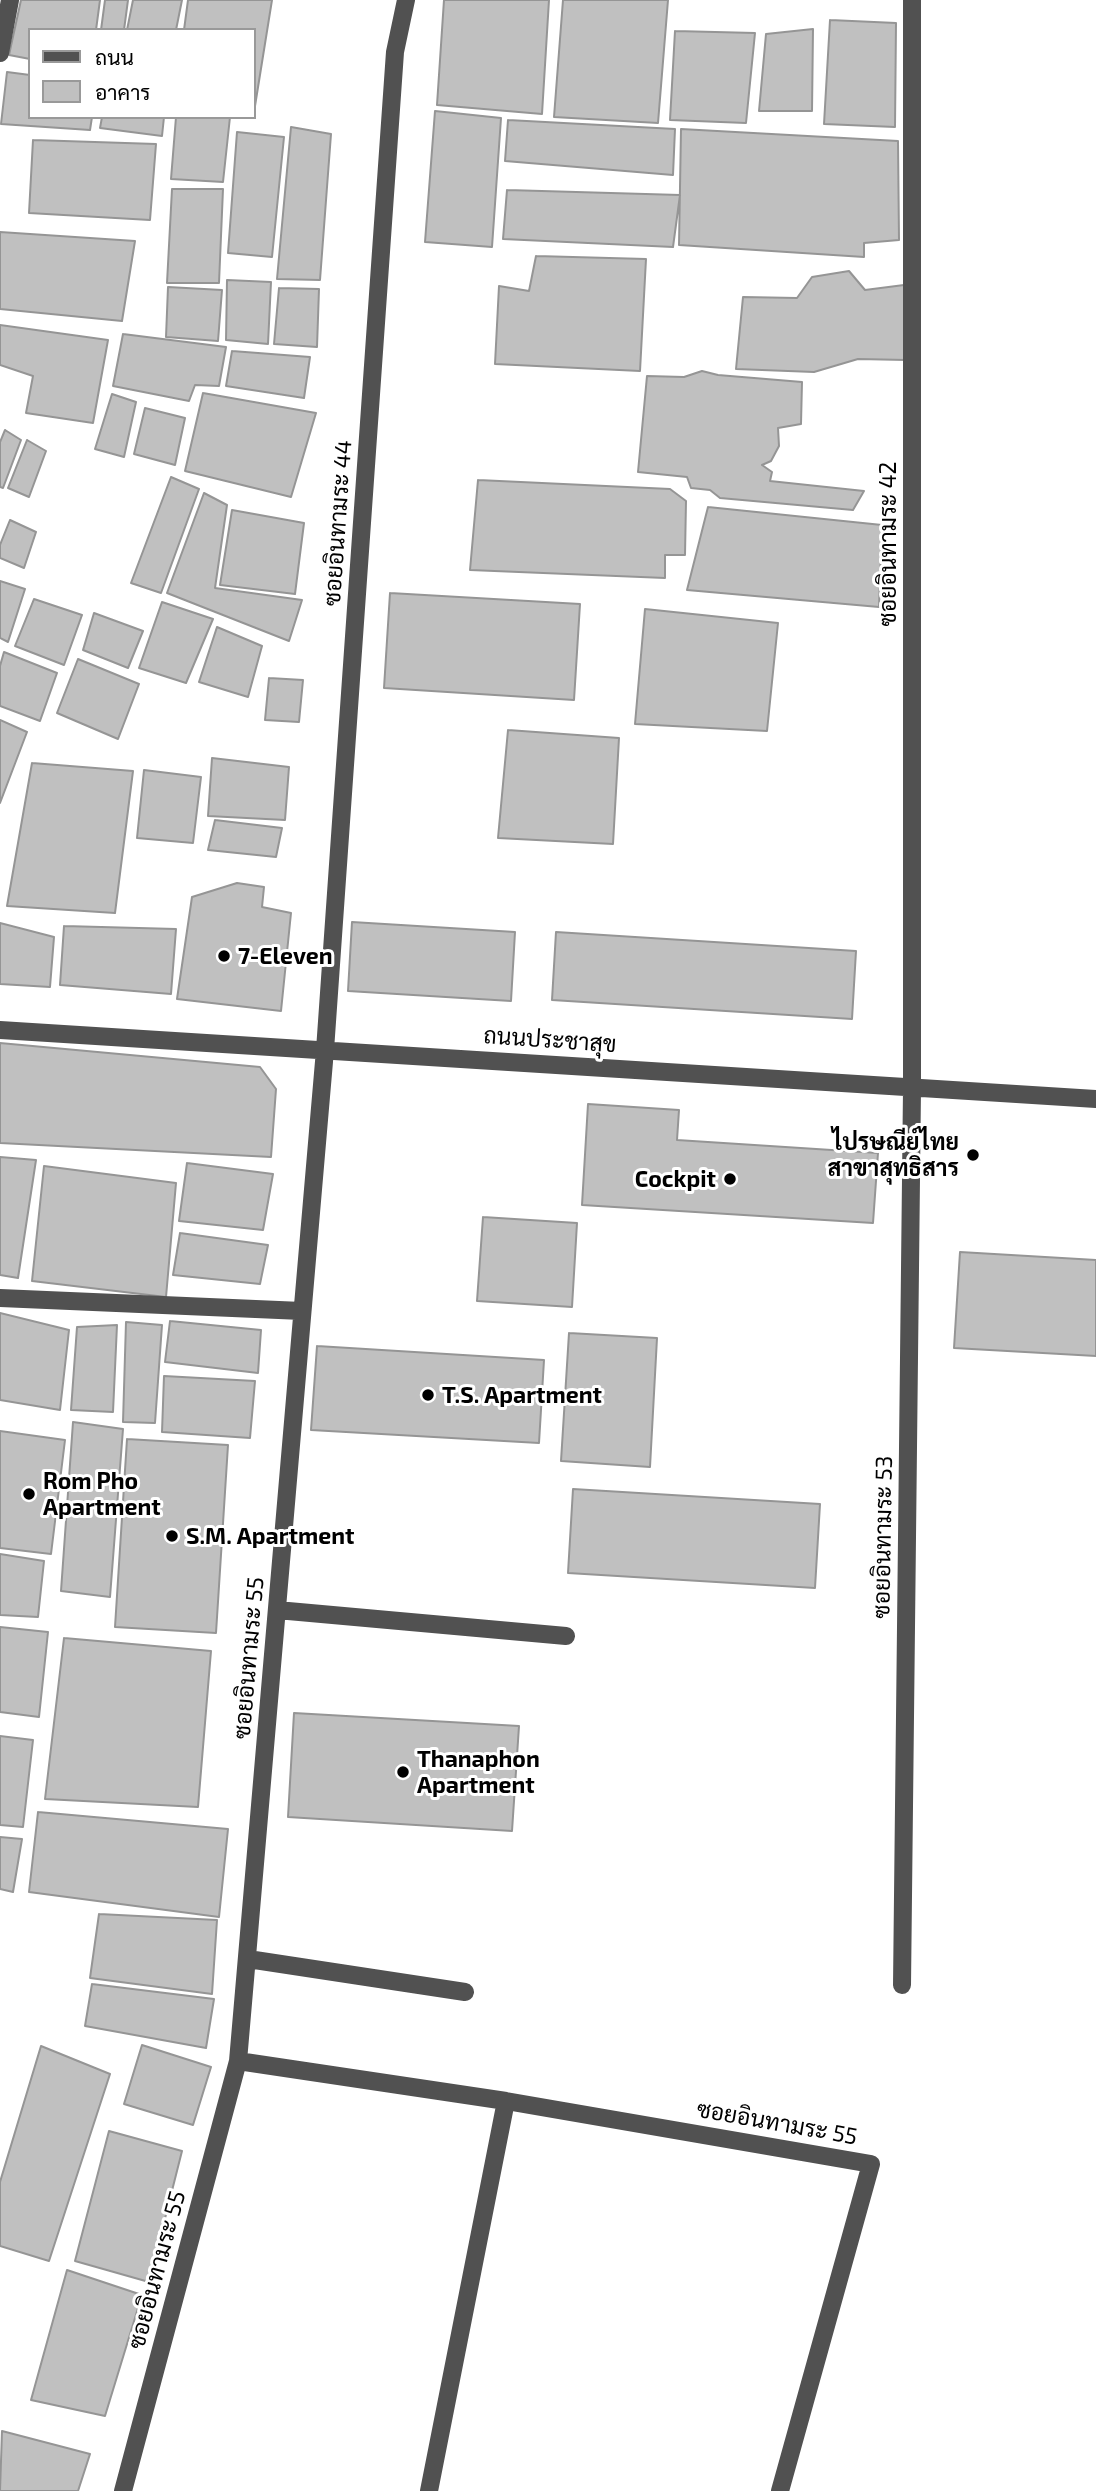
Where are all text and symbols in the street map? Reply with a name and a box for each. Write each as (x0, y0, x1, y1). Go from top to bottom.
legend (28, 28, 256, 119)
text: ถนน (95, 44, 134, 69)
text: อาคาร (95, 79, 151, 104)
street label: ซอยอินทามระ 44 (318, 439, 358, 607)
street label: ซอยอินทามระ 42 (874, 462, 902, 626)
place label: 7-Eleven (238, 942, 333, 970)
marker: 7-Eleven (216, 948, 232, 964)
street label: ถนนประชาสุข (483, 1022, 617, 1058)
place label: ไปรษณีย์ไทย สาขาสุทธิสาร (827, 1128, 959, 1182)
marker: ไปรษณีย์ไทย สาขาสุทธิสาร (965, 1147, 981, 1163)
place label: Cockpit (635, 1165, 716, 1193)
marker: Cockpit (722, 1171, 738, 1187)
place label: T.S. Apartment (442, 1381, 602, 1409)
marker: T.S. Apartment (420, 1387, 436, 1403)
street label: ซอยอินทามระ 53 (868, 1455, 898, 1619)
place label: Rom Pho Apartment (43, 1467, 161, 1521)
marker: Rom Pho Apartment (21, 1486, 37, 1502)
place label: S.M. Apartment (186, 1522, 354, 1550)
marker: S.M. Apartment (164, 1528, 180, 1544)
street label: ซอยอินทามระ 55 (228, 1576, 270, 1740)
place label: Thanaphon Apartment (417, 1745, 540, 1799)
marker: Thanaphon Apartment (395, 1764, 411, 1780)
street label: ซอยอินทามระ 55 (695, 2095, 859, 2151)
street label: ซอยอินทามระ 55 (123, 2188, 191, 2352)

